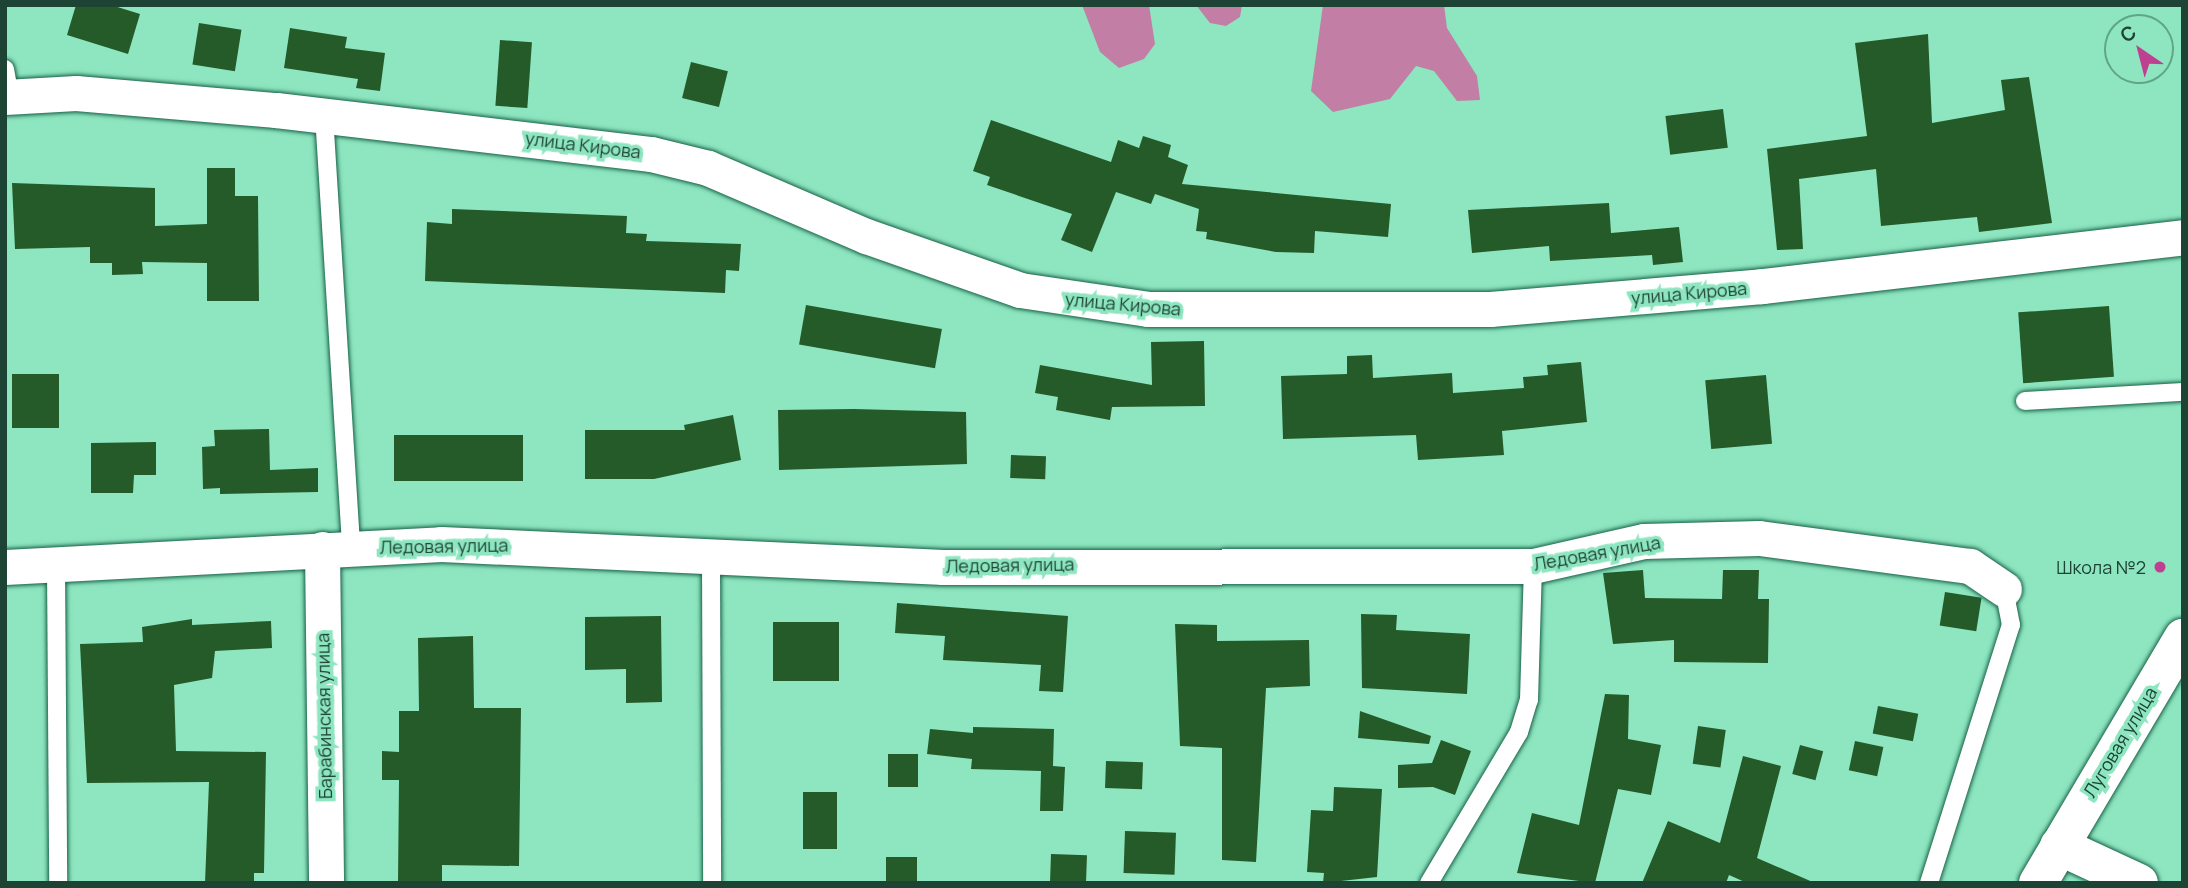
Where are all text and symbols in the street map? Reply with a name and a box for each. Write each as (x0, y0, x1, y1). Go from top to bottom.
north arrow (2104, 14, 2174, 84)
text: С (2115, 19, 2141, 48)
street label: улица Кирова (524, 127, 642, 163)
street label: улица Кирова (1630, 277, 1748, 309)
street label: улица Кирова (1064, 288, 1182, 320)
street label: Ледовая улица (1532, 531, 1662, 575)
street label: Ледовая улица (380, 534, 508, 558)
street label: Ледовая улица (946, 553, 1074, 577)
place label: Школа №2 (2056, 556, 2146, 578)
marker: Школа №2 (2152, 559, 2168, 575)
street label: Барабинская улица (312, 633, 336, 799)
street label: Луговая улица (2079, 683, 2161, 801)

